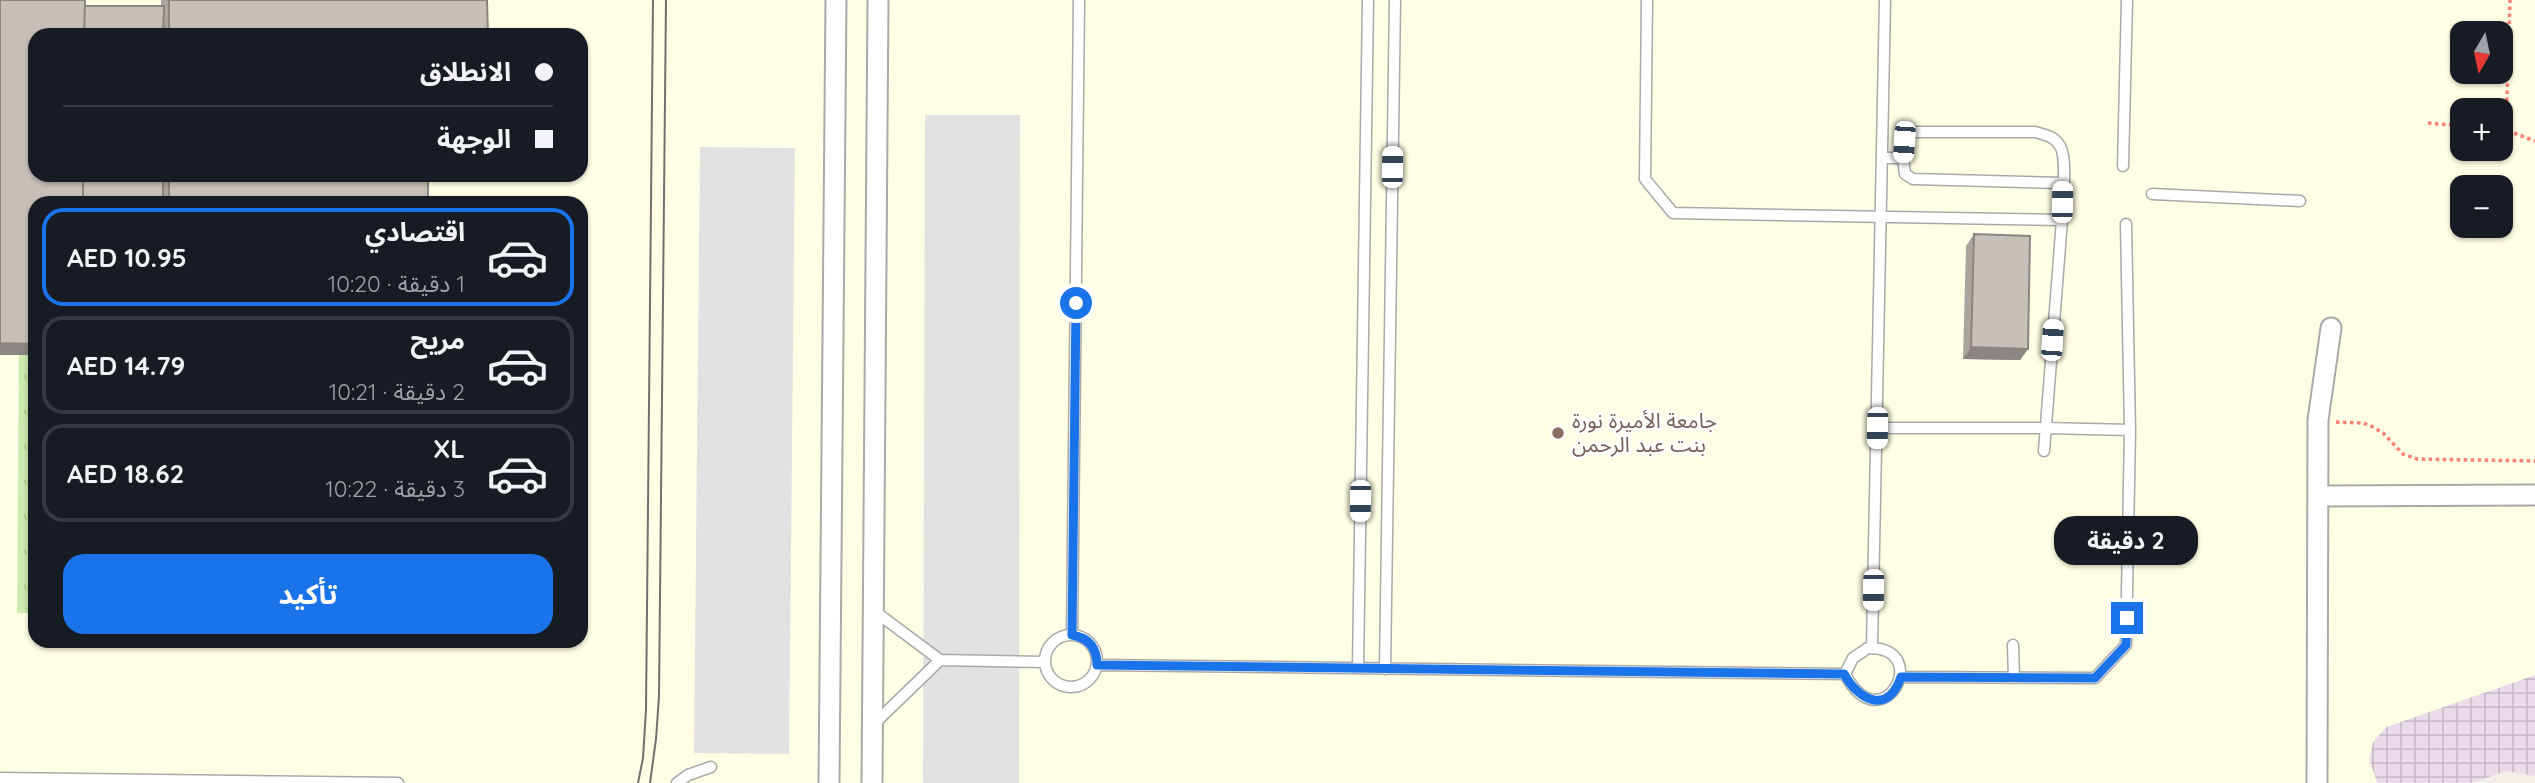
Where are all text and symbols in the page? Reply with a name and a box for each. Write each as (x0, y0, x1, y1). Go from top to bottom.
north arrow (2450, 21, 2513, 84)
map controls (2450, 21, 2513, 238)
text: الانطلاق (420, 55, 511, 88)
button: + (2450, 98, 2513, 161)
car (1893, 120, 1916, 164)
text: الوجهة (437, 122, 511, 155)
car (1382, 146, 1403, 188)
button: − (2450, 175, 2513, 238)
car (2052, 181, 2073, 223)
text: اقتصادي (365, 215, 465, 248)
icon: car (486, 226, 549, 289)
text: AED 10.95 (67, 241, 187, 274)
text: 1 دقيقة · 10:20 (328, 269, 465, 298)
route start (1060, 287, 1092, 319)
car (2041, 318, 2064, 362)
text: مريح (410, 323, 465, 356)
icon: car (486, 334, 549, 397)
text: AED 14.79 (67, 349, 185, 382)
text: 2 دقيقة · 10:21 (329, 377, 465, 406)
place label: جامعة الأميرة نورة بنت عبد الرحمن (1572, 407, 1717, 457)
car (1867, 407, 1888, 449)
marker: جامعة الأميرة نورة بنت عبد الرحمن (1550, 425, 1566, 441)
text: XL (433, 432, 465, 465)
icon: car (486, 442, 549, 505)
text: AED 18.62 (67, 457, 184, 490)
text: 3 دقيقة · 10:22 (325, 474, 465, 503)
car (1350, 480, 1371, 522)
callout: 2 دقيقة (2055, 516, 2199, 566)
text: 2 دقيقة (2087, 526, 2165, 555)
button: تأكيد (63, 554, 553, 634)
car (1863, 569, 1884, 611)
route end (2111, 602, 2143, 634)

